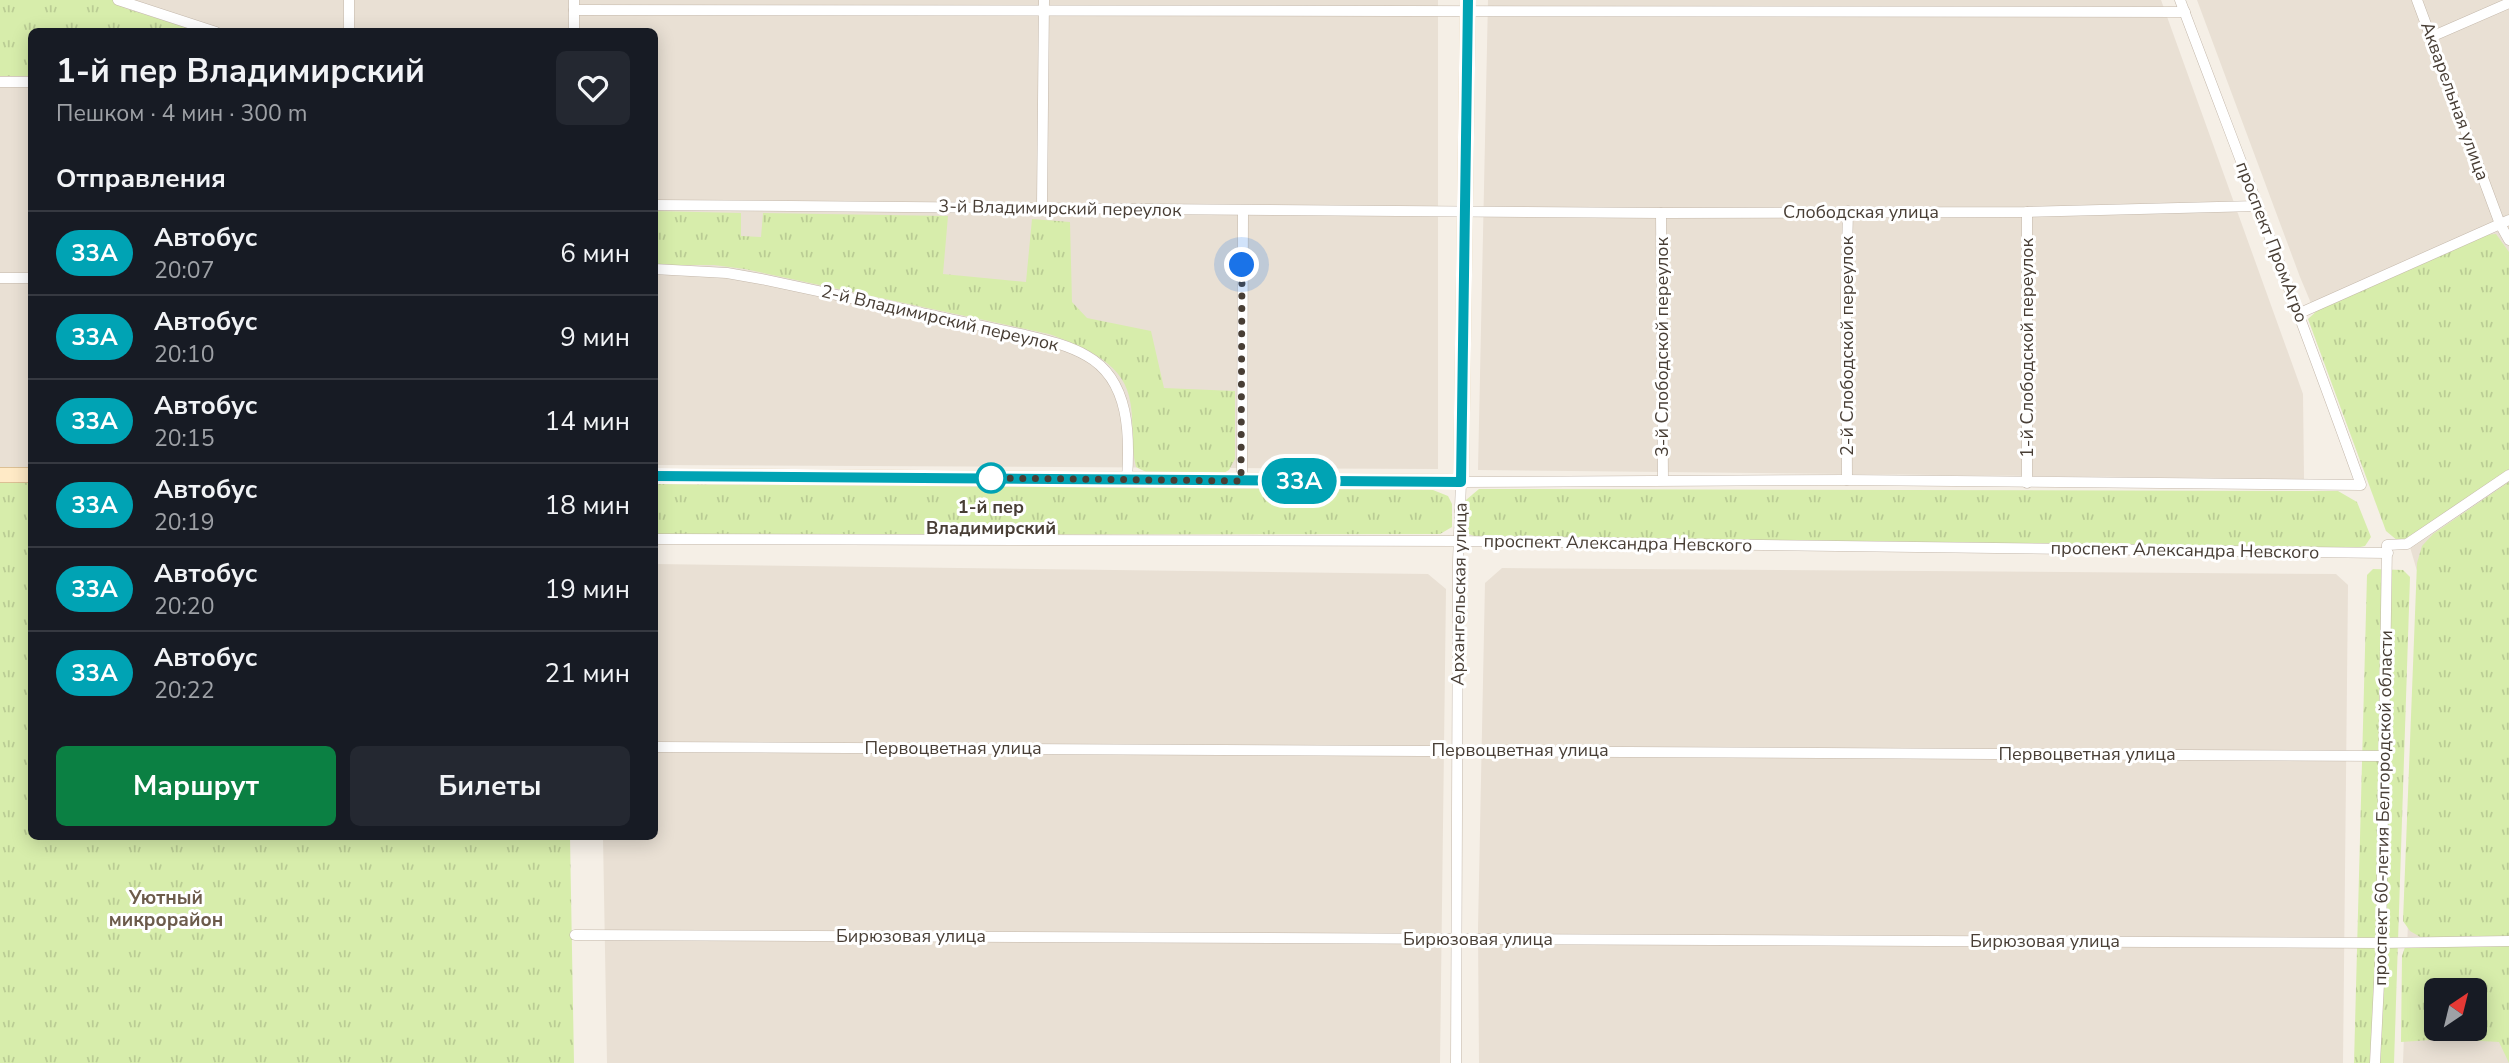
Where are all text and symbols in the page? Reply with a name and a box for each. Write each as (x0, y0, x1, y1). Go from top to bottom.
street label: Акварельная улица (2415, 18, 2495, 184)
text: 1-й пер Владимирский (56, 49, 425, 94)
button: heart (556, 51, 630, 125)
text: Пешком · 4 мин · 300 m (56, 98, 307, 129)
street label: проспект ПромАгро (2230, 158, 2314, 326)
text: Отправления (56, 161, 226, 196)
street label: 3-й Владимирский переулок (938, 194, 1182, 222)
street label: Слободская улица (1783, 200, 1939, 224)
text: Автобус (154, 220, 257, 255)
street label: 2-й Слободской переулок (1835, 235, 1859, 456)
text: 6 мин (560, 236, 630, 271)
street label: 3-й Слободской переулок (1650, 236, 1674, 457)
text: 33А (71, 237, 118, 269)
street label: 1-й Слободской переулок (2015, 237, 2039, 458)
your location (1224, 247, 1259, 282)
text: 20:07 (154, 255, 214, 286)
street label: 2-й Владимирский переулок (819, 279, 1062, 357)
text: Автобус (154, 304, 257, 339)
text: 9 мин (560, 320, 630, 355)
text: 33А (71, 321, 118, 353)
text: 20:10 (154, 339, 214, 370)
text: Автобус (154, 388, 257, 423)
text: 14 мин (545, 404, 630, 439)
text: 33А (71, 405, 118, 437)
text: 20:15 (154, 423, 214, 454)
line badge: 33А (1259, 458, 1339, 504)
marker: 1-й пер Владимирский (976, 463, 1006, 493)
text: 33А (1276, 465, 1322, 497)
text: Автобус (154, 472, 257, 507)
text: 18 мин (545, 488, 630, 523)
text: 33А (71, 489, 118, 521)
place label: 1-й пер Владимирский (926, 495, 1056, 540)
street label: Архангельская улица (1445, 502, 1473, 686)
text: 20:19 (154, 507, 214, 538)
street label: проспект Александра Невского (1483, 529, 1753, 557)
street label: проспект Александра Невского (2050, 536, 2320, 564)
text: Автобус (154, 556, 257, 591)
text: 19 мин (545, 572, 630, 607)
text: 33А (71, 573, 118, 605)
text: 20:20 (154, 591, 214, 622)
street label: проспект 60-летия Белгородской области (2368, 630, 2398, 986)
text: Автобус (154, 640, 257, 675)
text: 21 мин (545, 656, 630, 691)
text: 33А (71, 657, 118, 689)
text: 20:22 (154, 675, 214, 706)
street label: Первоцветная улица (864, 736, 1042, 760)
street label: Первоцветная улица (1431, 738, 1609, 762)
street label: Первоцветная улица (1998, 742, 2176, 766)
button: Маршрут (56, 746, 336, 826)
button: Билеты (350, 746, 630, 826)
district label: Уютный микрорайон (109, 885, 223, 933)
street label: Бирюзовая улица (836, 924, 986, 948)
street label: Бирюзовая улица (1403, 927, 1553, 951)
street label: Бирюзовая улица (1970, 929, 2120, 953)
north arrow (2424, 978, 2487, 1041)
map controls (2424, 978, 2487, 1041)

